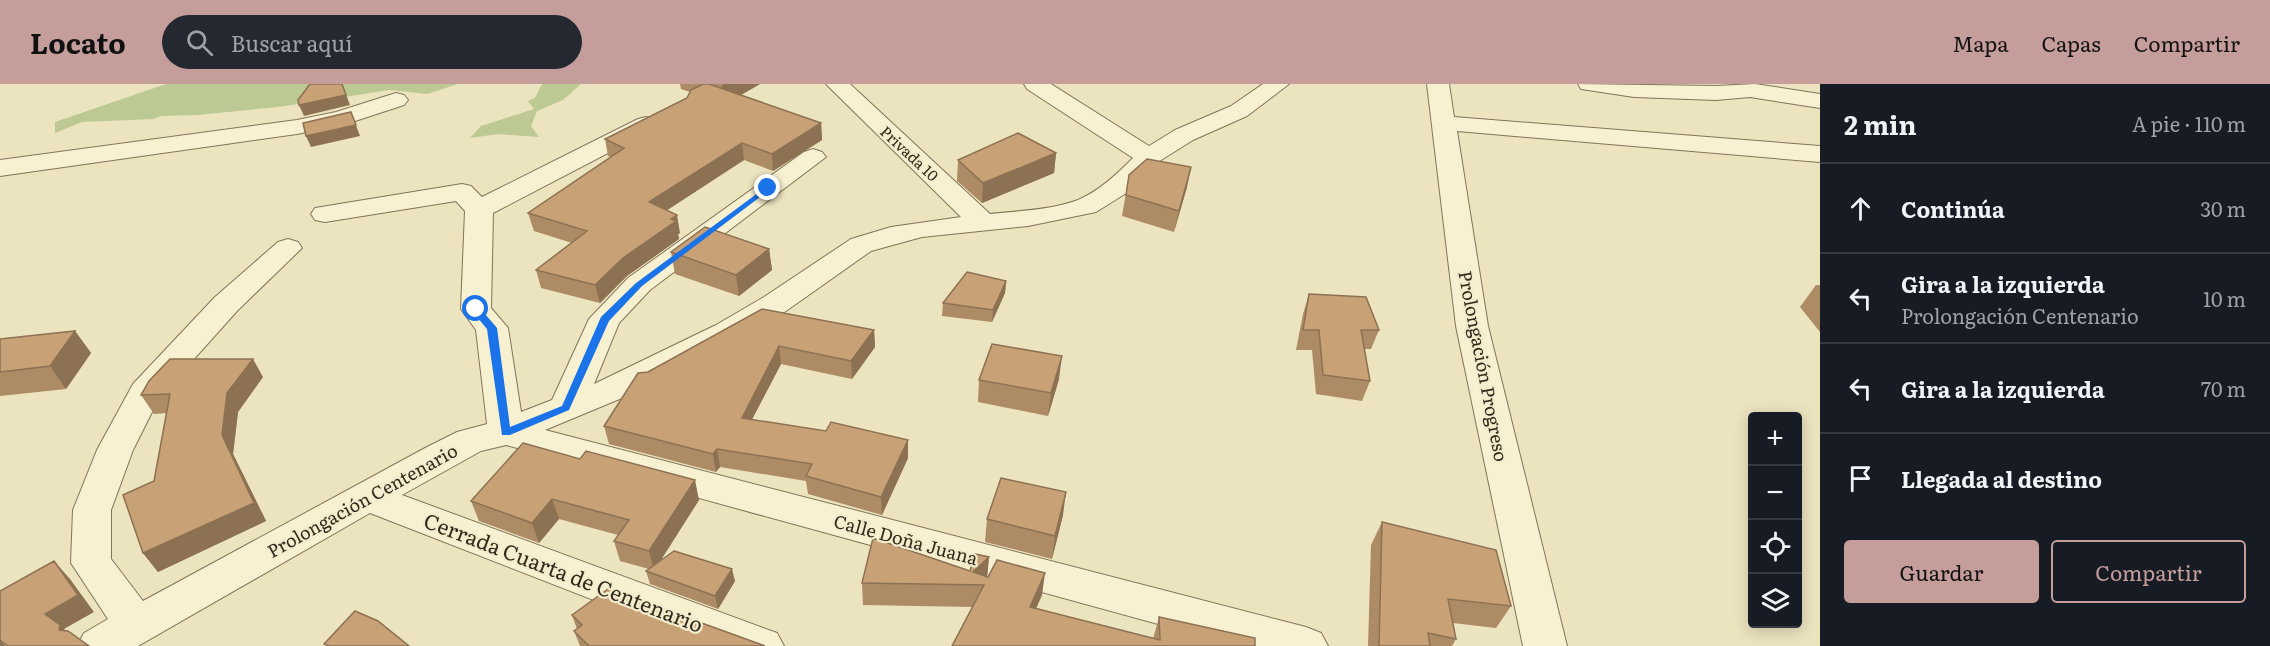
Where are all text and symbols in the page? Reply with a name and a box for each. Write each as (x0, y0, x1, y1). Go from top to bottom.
search box (162, 15, 582, 69)
text: Locato (30, 21, 126, 63)
icon: search (183, 26, 216, 59)
text: Buscar aquí (231, 26, 353, 59)
text: Mapa (1952, 27, 2009, 58)
text: Capas (2042, 27, 2101, 58)
text: Compartir (2134, 27, 2240, 58)
text: 2 min (1844, 104, 1917, 143)
text: A pie · 110 m (2132, 108, 2246, 138)
street label: Privada 10 (876, 120, 945, 186)
route end (754, 174, 780, 200)
icon: ahead (1844, 192, 1877, 225)
text: Continúa (1901, 192, 2005, 225)
text: 30 m (2200, 193, 2246, 223)
text: Gira a la izquierda (1901, 267, 2105, 300)
street label: Prolongación Progreso (1452, 268, 1516, 464)
icon: left (1844, 282, 1877, 315)
text: 10 m (2203, 283, 2246, 313)
route start (462, 295, 488, 321)
text: Prolongación Centenario (1901, 300, 2139, 330)
icon: left (1844, 372, 1877, 405)
text: Gira a la izquierda (1901, 372, 2105, 405)
text: 70 m (2201, 373, 2246, 403)
map controls (1748, 412, 1802, 628)
button: + (1748, 412, 1802, 466)
street label: Prolongación Centenario (262, 436, 462, 564)
icon: arrive (1844, 462, 1877, 495)
text: Llegada al destino (1901, 462, 2102, 495)
button: − (1748, 466, 1802, 520)
street label: Cerrada Cuarta de Centenario (420, 503, 708, 639)
street label: Calle Doña Juana (831, 507, 981, 571)
button: locate (1748, 520, 1802, 574)
button: Guardar (1844, 540, 2039, 603)
button: Compartir (2051, 540, 2246, 603)
button: layers (1748, 574, 1802, 628)

